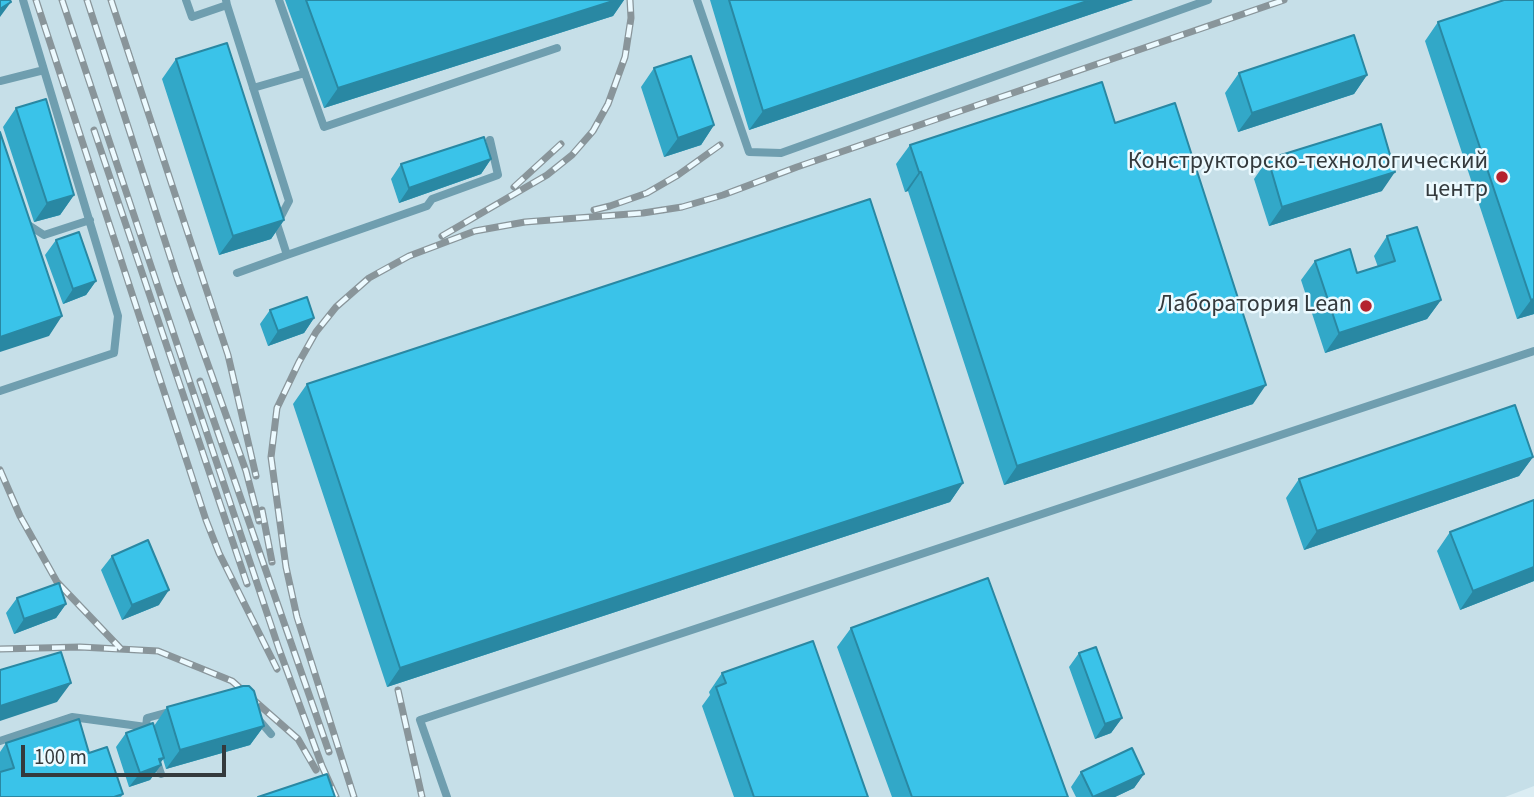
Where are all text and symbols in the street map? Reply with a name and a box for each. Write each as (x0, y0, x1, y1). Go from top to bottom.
place label: Конструкторско-технологический центр (1128, 149, 1488, 205)
marker: Конструкторско-технологический центр (1494, 169, 1510, 185)
place label: Лаборатория Lean (1158, 292, 1352, 320)
marker: Лаборатория Lean (1358, 298, 1374, 314)
scale bar (24, 730, 229, 774)
text: 100 m (34, 742, 87, 772)

